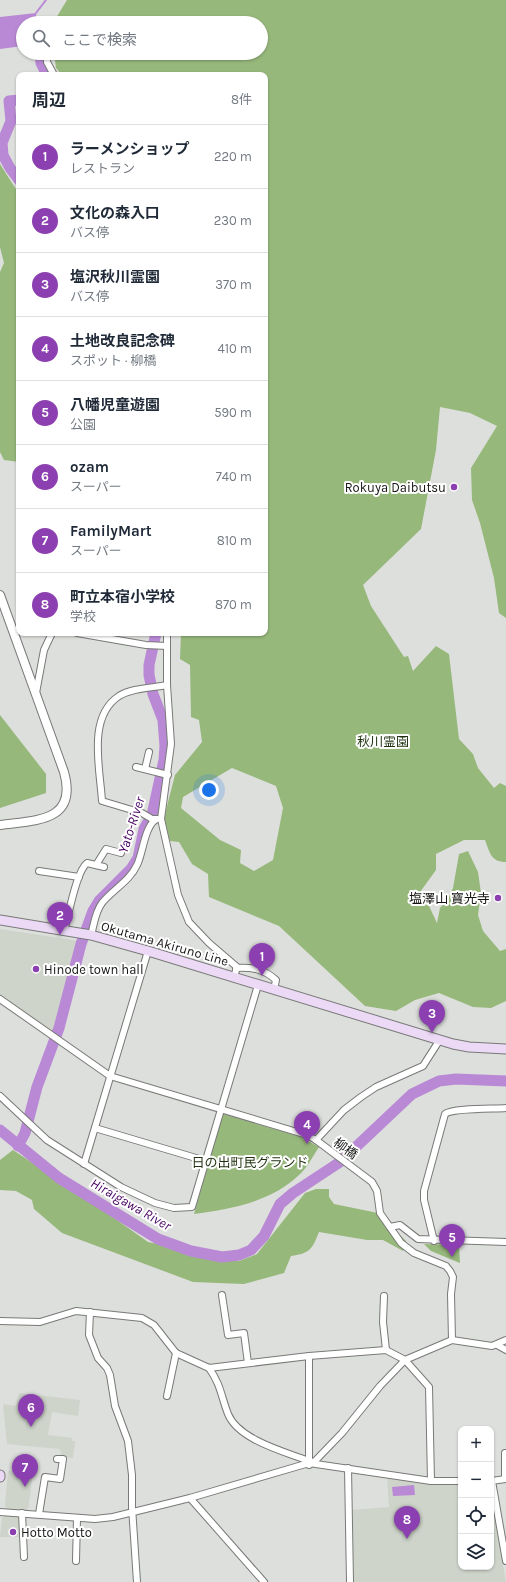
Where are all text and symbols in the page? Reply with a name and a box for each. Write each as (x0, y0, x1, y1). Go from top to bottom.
search box (16, 16, 268, 60)
icon: search (30, 27, 52, 49)
text: ここで検索 (62, 31, 137, 49)
text: 周辺 (32, 90, 66, 110)
text: 8件 (231, 92, 252, 107)
text: ラーメンショップ (70, 140, 189, 158)
text: 1 (43, 149, 47, 164)
text: 220 m (214, 149, 252, 164)
text: レストラン (70, 161, 135, 176)
text: 文化の森入口 (70, 204, 160, 222)
text: 2 (41, 213, 49, 228)
text: 230 m (214, 213, 252, 228)
text: バス停 (70, 225, 109, 240)
text: 塩沢秋川霊園 (70, 268, 160, 286)
text: 3 (41, 277, 49, 292)
text: 370 m (215, 277, 252, 292)
text: バス停 (70, 289, 109, 304)
text: 土地改良記念碑 (70, 332, 175, 350)
text: 4 (41, 341, 49, 356)
text: 410 m (217, 341, 252, 356)
text: スポット · 柳橋 (70, 353, 157, 368)
text: 八幡児童遊園 (70, 396, 160, 414)
text: 5 (41, 405, 49, 420)
text: 590 m (214, 405, 252, 420)
text: 公園 (70, 417, 96, 432)
text: ozam (70, 458, 109, 476)
text: 6 (41, 469, 49, 484)
text: 740 m (216, 469, 252, 484)
text: スーパー (70, 479, 122, 494)
place label: Rokuya Daibutsu (345, 480, 446, 495)
marker: Rokuya Daibutsu (449, 482, 459, 492)
text: FamilyMart (70, 522, 152, 540)
text: 7 (42, 533, 48, 548)
text: 810 m (217, 533, 252, 548)
text: スーパー (70, 543, 122, 558)
text: 町立本宿小学校 (70, 588, 175, 606)
text: 8 (41, 597, 49, 612)
text: 870 m (215, 597, 252, 612)
text: 学校 (70, 609, 96, 624)
park label: 秋川霊園 (357, 734, 409, 749)
your location (199, 780, 219, 800)
water label: Yato-River (114, 794, 149, 856)
place label: 塩澤山 寶光寺 (409, 891, 490, 906)
marker: 塩澤山 寶光寺 (493, 893, 503, 903)
pin: 2 (47, 902, 73, 935)
street label: Okutama Akiruno Line (99, 918, 231, 969)
pin: 1 (249, 943, 275, 976)
place label: Hinode town hall (44, 962, 144, 977)
marker: Hinode town hall (31, 964, 41, 974)
pin: 3 (419, 1000, 445, 1033)
pin: 4 (294, 1111, 320, 1144)
street label: 柳橋 (331, 1135, 361, 1162)
park label: 日の出町民グランド (191, 1155, 309, 1170)
water label: Hiraigawa River (87, 1174, 175, 1235)
pin: 5 (439, 1224, 465, 1257)
pin: 6 (18, 1394, 44, 1427)
map controls (458, 1426, 494, 1570)
button: + (458, 1426, 494, 1462)
pin: 7 (12, 1454, 38, 1487)
button: − (458, 1462, 494, 1498)
button: locate (458, 1498, 494, 1534)
pin: 8 (394, 1506, 420, 1539)
place label: Hotto Motto (21, 1525, 92, 1540)
marker: Hotto Motto (8, 1527, 18, 1537)
button: layers (458, 1534, 494, 1570)

